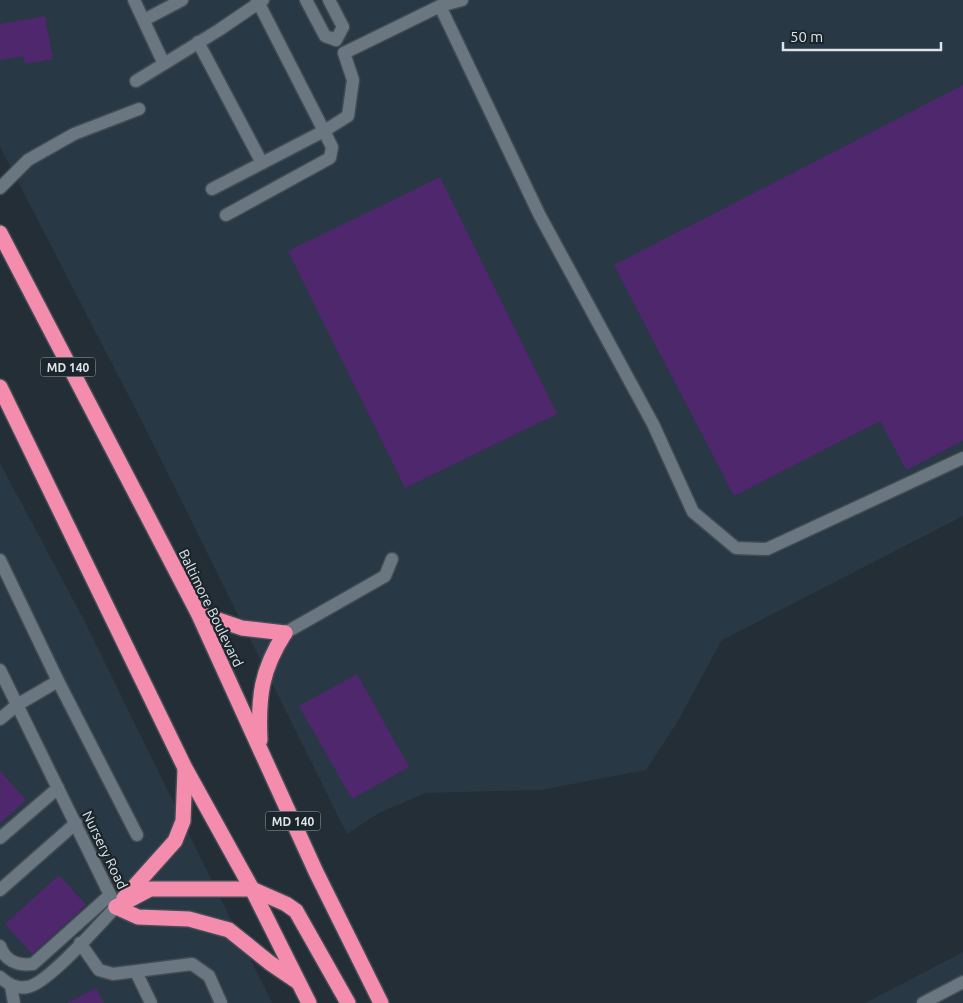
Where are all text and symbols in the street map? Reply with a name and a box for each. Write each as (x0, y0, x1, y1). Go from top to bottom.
scale bar (783, 20, 940, 52)
text: 50 m (790, 28, 823, 45)
road number: MD 140 (40, 358, 96, 377)
street label: Baltimore Boulevard (176, 546, 246, 670)
street label: Nursery Road (79, 808, 131, 892)
road number: MD 140 (266, 811, 320, 830)

